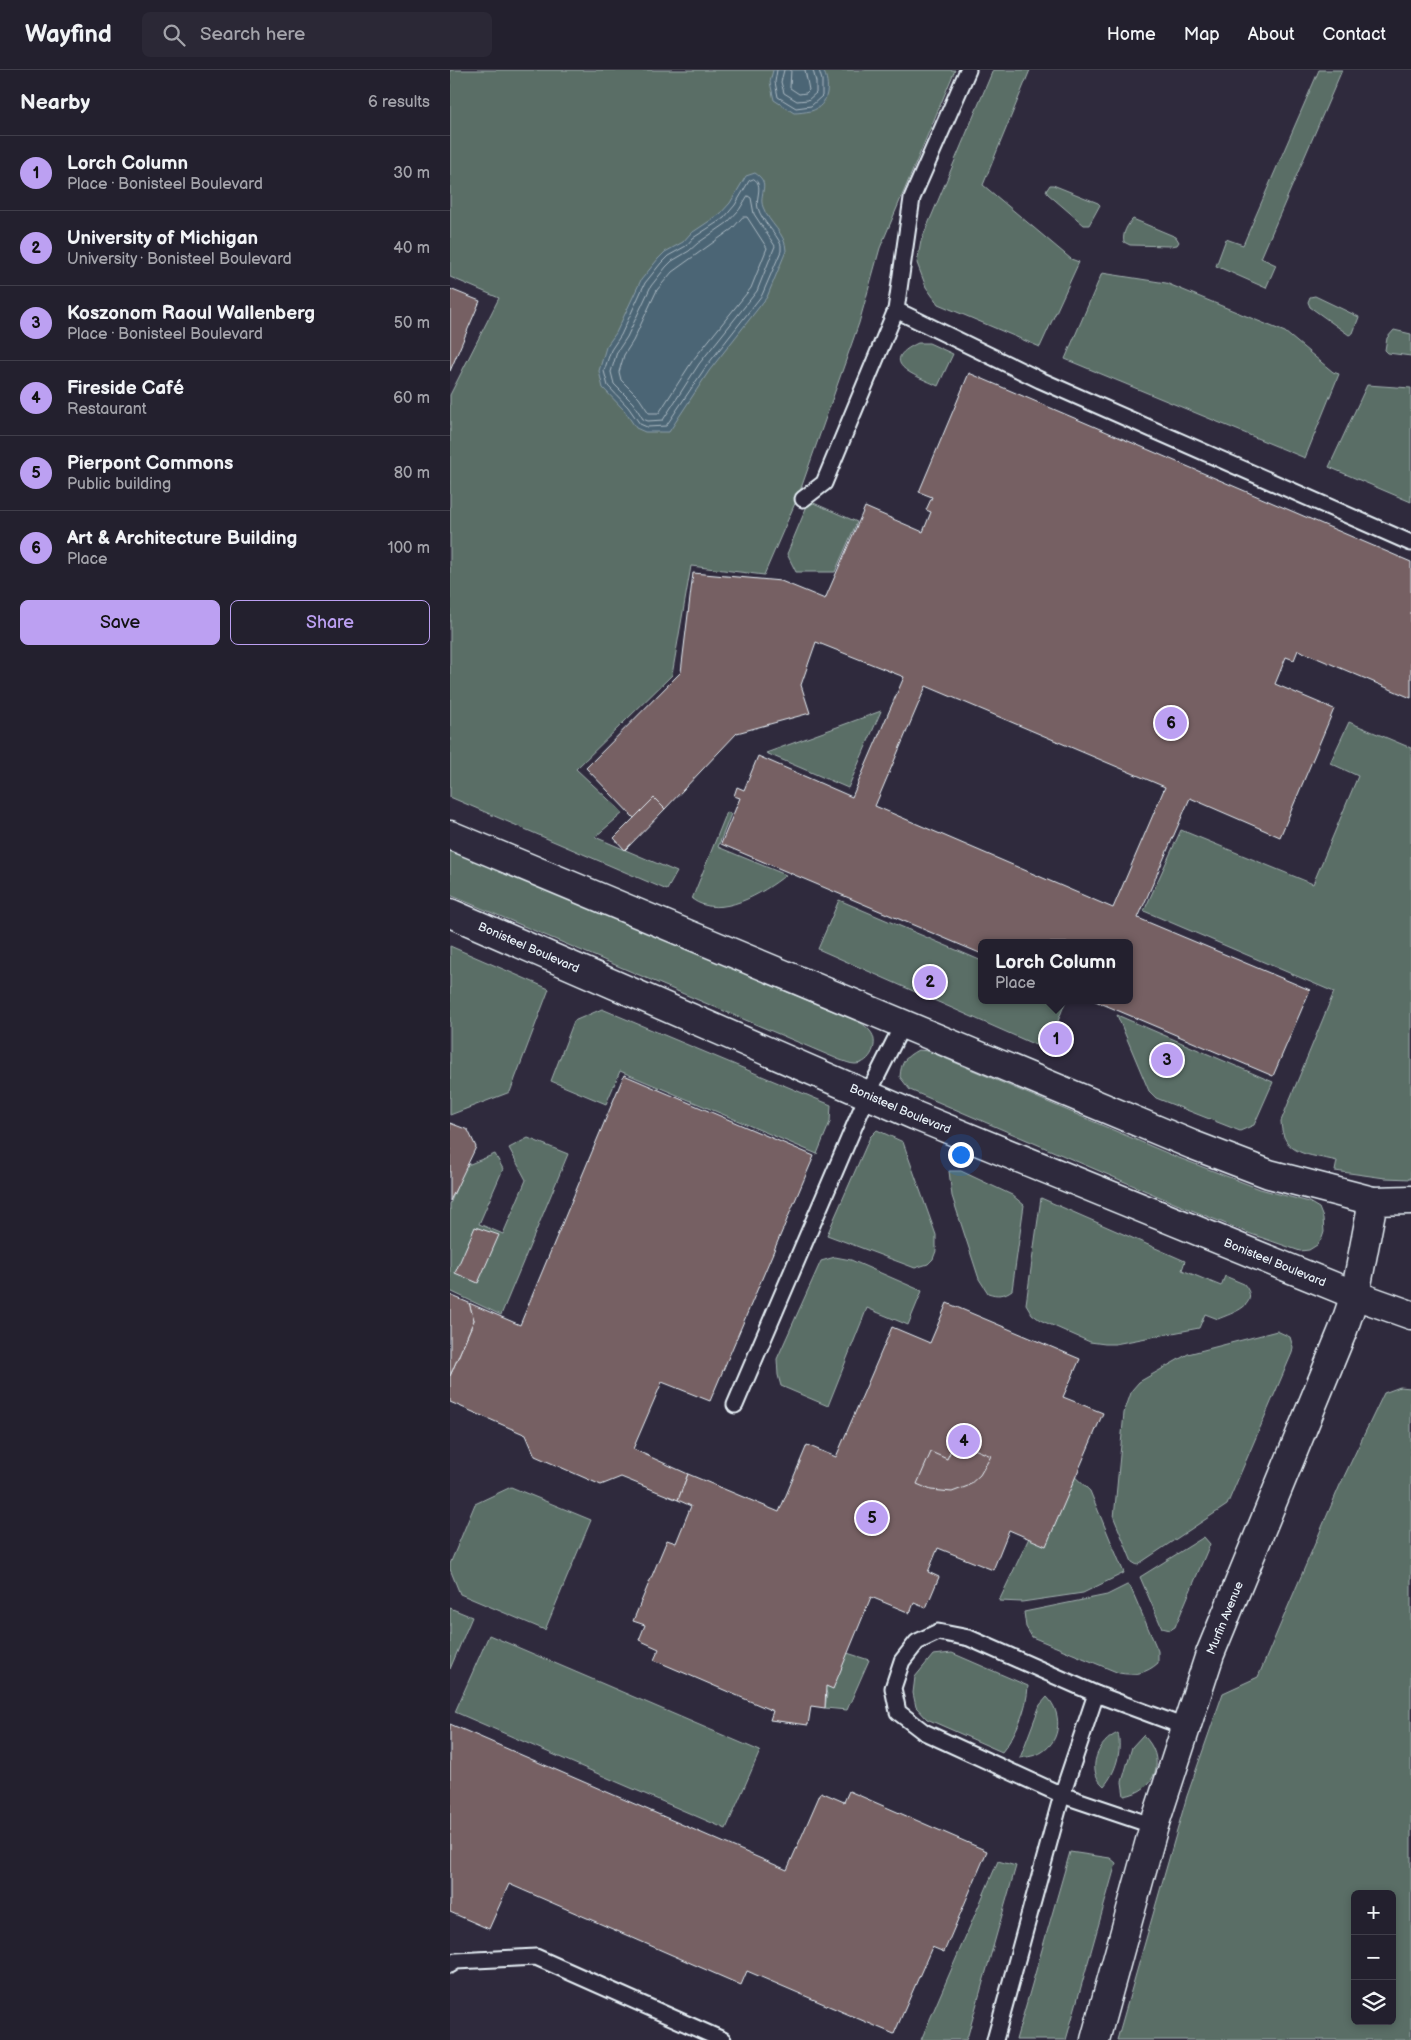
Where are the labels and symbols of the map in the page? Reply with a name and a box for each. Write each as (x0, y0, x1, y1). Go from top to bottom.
pin: 6 (1155, 704, 1187, 742)
street label: Bonisteel Boulevard (476, 919, 582, 976)
pin: 2 (914, 963, 946, 1001)
pin: 1 (1040, 1020, 1072, 1058)
pin: 3 (1151, 1041, 1183, 1079)
street label: Bonisteel Boulevard (847, 1080, 953, 1137)
your location (948, 1142, 974, 1168)
street label: Bonisteel Boulevard (1222, 1235, 1328, 1290)
pin: 4 (948, 1422, 980, 1460)
pin: 5 (856, 1499, 888, 1537)
street label: Murfin Avenue (1203, 1579, 1247, 1657)

